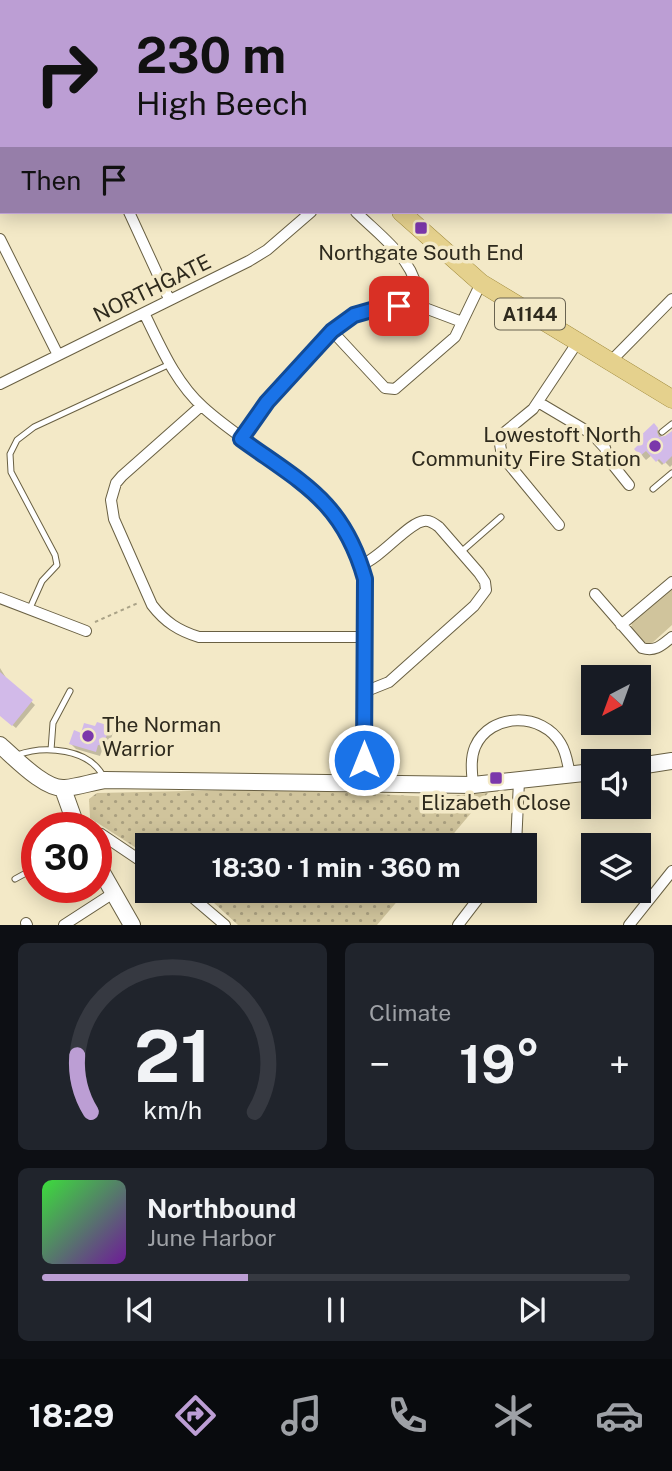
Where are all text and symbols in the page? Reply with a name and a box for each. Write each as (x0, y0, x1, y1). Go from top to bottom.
text: 230 m (136, 26, 286, 84)
icon: right (21, 28, 112, 119)
text: High Beech (136, 85, 308, 122)
icon: arrive (95, 161, 133, 199)
text: Then (21, 165, 81, 196)
marker: Northgate South End (413, 220, 429, 236)
place label: Northgate South End (318, 240, 524, 265)
street label: NORTHGATE (89, 249, 215, 327)
pin (369, 276, 429, 336)
icon: arrive (380, 287, 418, 325)
road number: A1144 (495, 298, 565, 330)
place label: Lowestoft North Community Fire Station (411, 422, 641, 471)
marker: Lowestoft North Community Fire Station (647, 438, 663, 454)
north arrow (581, 665, 651, 735)
map controls (581, 665, 651, 903)
place label: The Norman Warrior (102, 712, 221, 761)
position arrow (327, 723, 401, 797)
marker: The Norman Warrior (80, 728, 96, 744)
button: sound (581, 749, 651, 819)
marker: Elizabeth Close (488, 770, 504, 786)
place label: Elizabeth Close (421, 790, 571, 815)
speed limit sign: 30 (21, 812, 112, 903)
button: layers (581, 833, 651, 903)
text: 18:30 · 1 min · 360 m (211, 852, 461, 883)
text: Climate (369, 999, 451, 1026)
text: 21 (134, 1014, 211, 1099)
text: 19° (459, 1034, 540, 1095)
text: − (369, 1042, 390, 1087)
text: + (609, 1042, 630, 1087)
text: km/h (143, 1095, 202, 1125)
text: Northbound (147, 1193, 296, 1224)
text: June Harbor (147, 1224, 276, 1251)
icon: previous (121, 1291, 159, 1329)
icon: pause (317, 1291, 355, 1329)
icon: next (513, 1291, 551, 1329)
icon: directions (171, 1391, 220, 1440)
icon: music (277, 1391, 326, 1440)
icon: phone (383, 1391, 432, 1440)
icon: climate (489, 1391, 538, 1440)
icon: car (595, 1391, 644, 1440)
text: 18:29 (28, 1397, 114, 1434)

